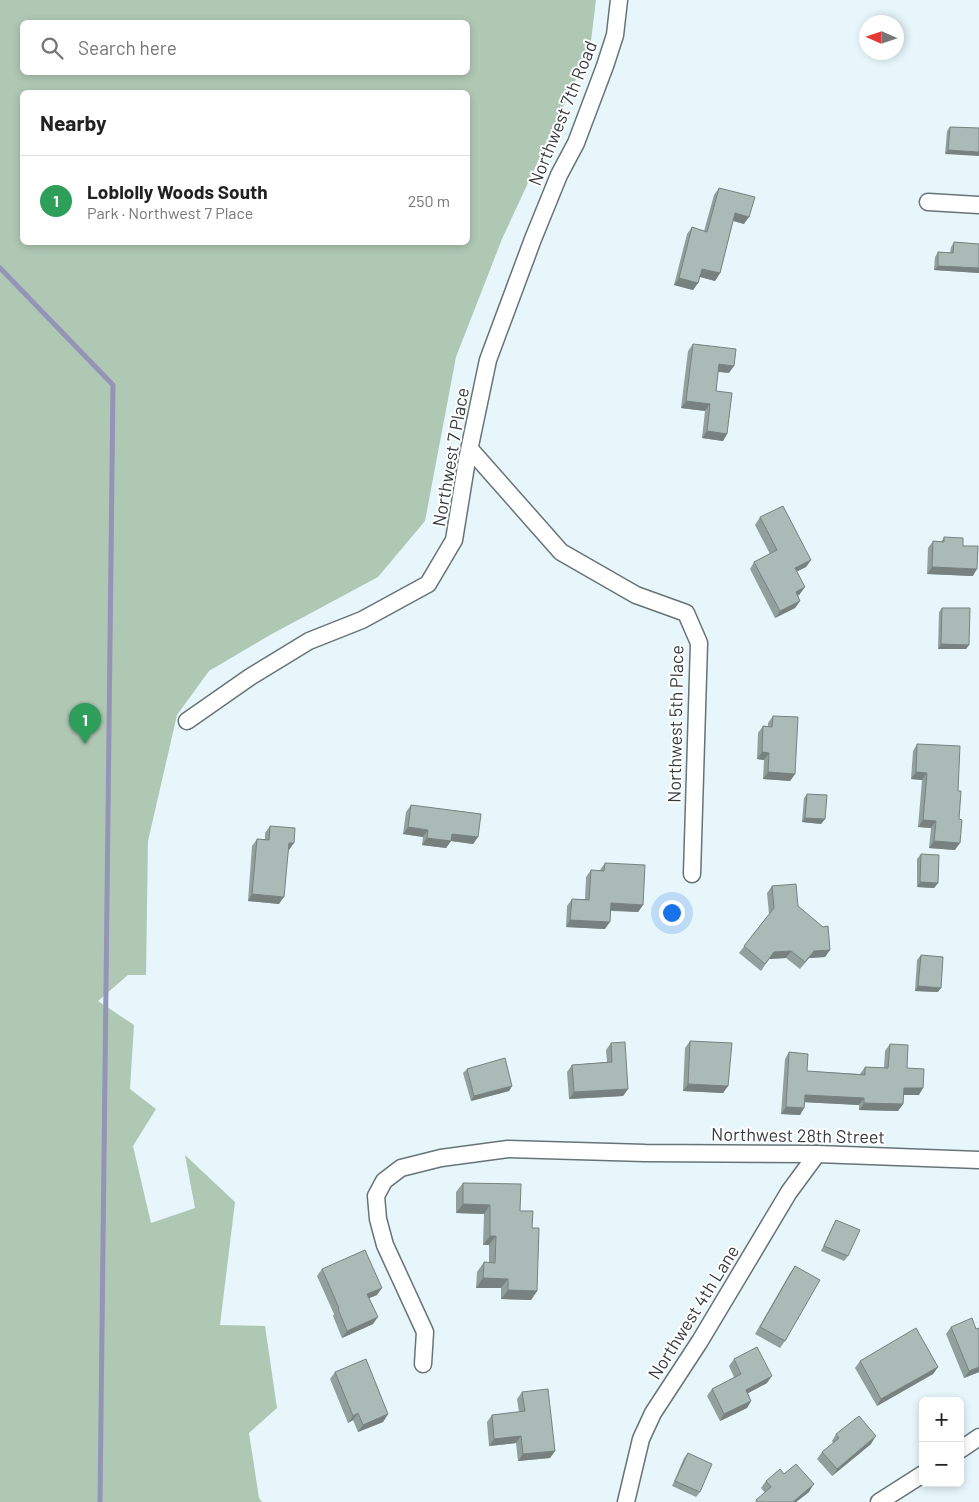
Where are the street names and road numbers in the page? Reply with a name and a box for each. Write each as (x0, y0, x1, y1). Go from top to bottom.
street label: Northwest 7th Road (523, 38, 601, 188)
street label: Northwest 7 Place (427, 386, 473, 528)
street label: Northwest 5th Place (663, 645, 687, 803)
street label: Northwest 28th Street (711, 1122, 885, 1148)
street label: Northwest 4th Lane (643, 1241, 743, 1383)

